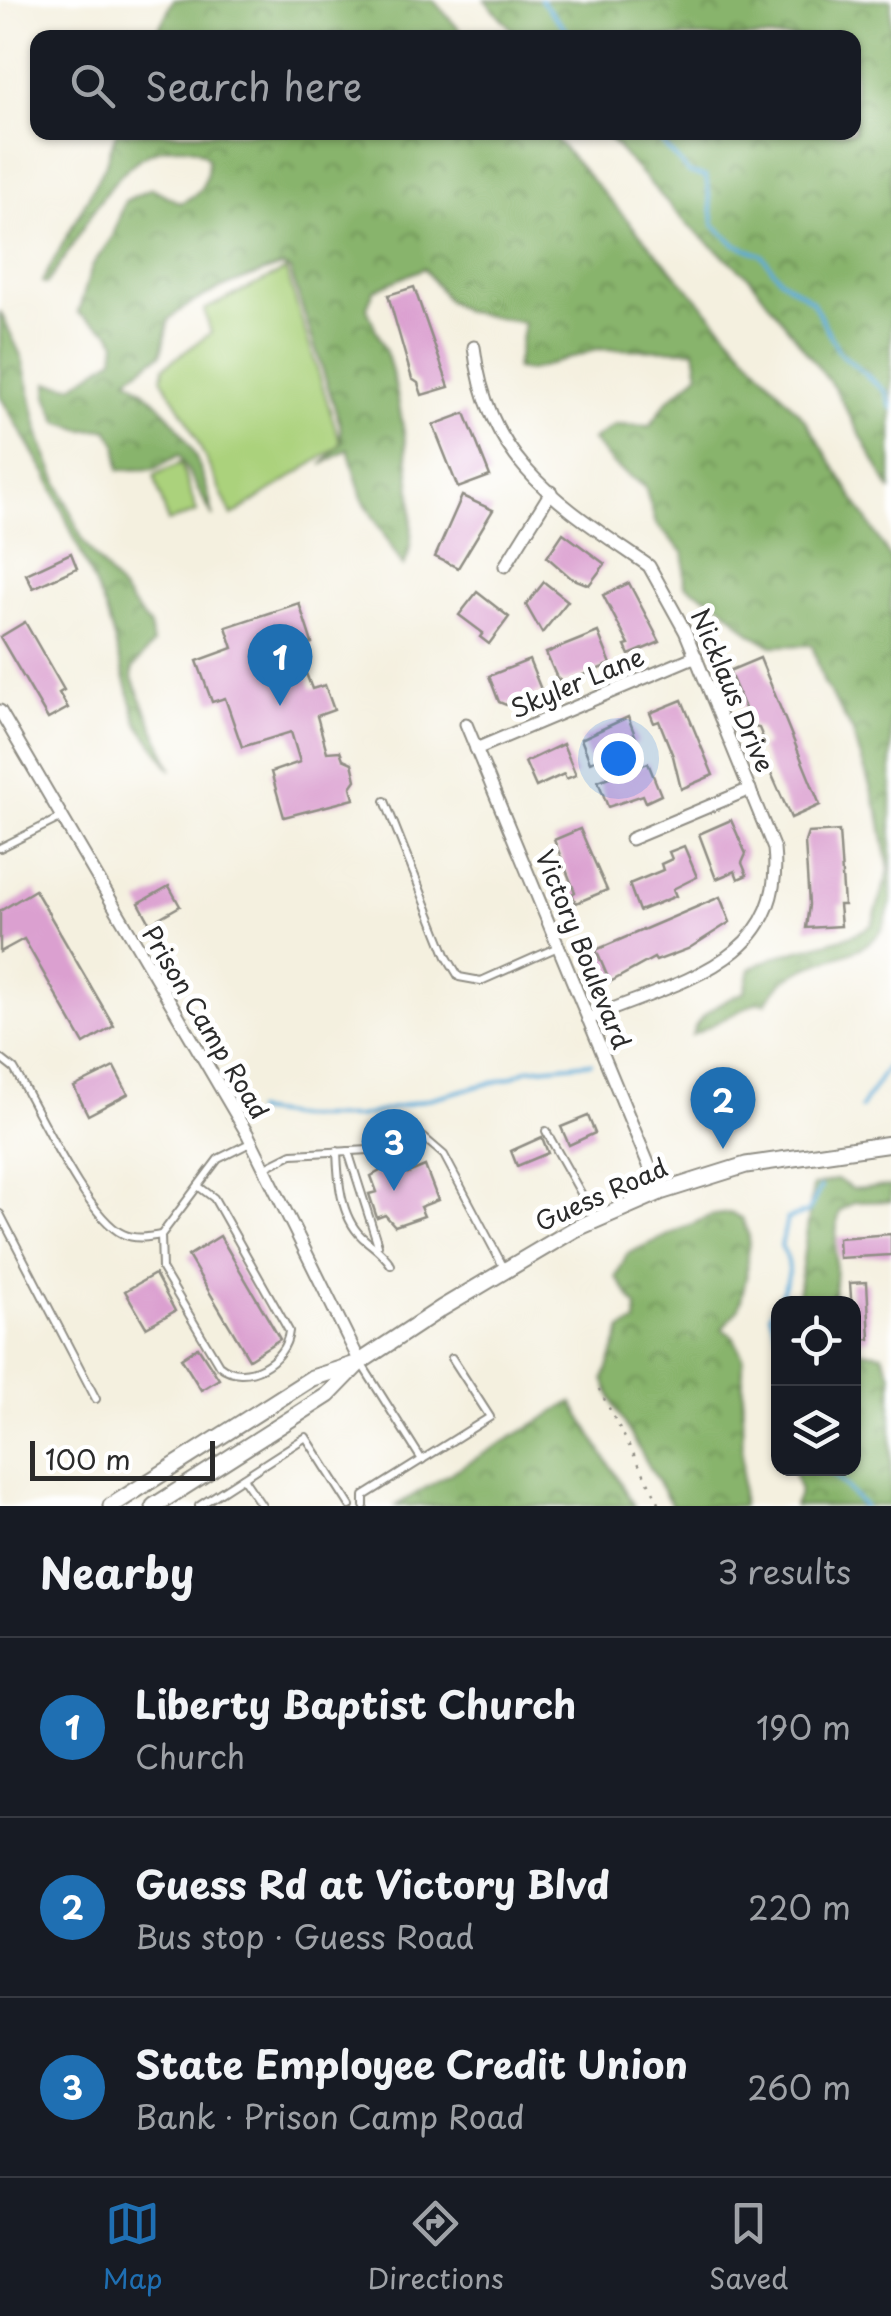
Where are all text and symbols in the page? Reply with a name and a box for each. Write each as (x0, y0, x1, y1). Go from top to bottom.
search box (30, 30, 861, 140)
text: Search here (145, 57, 362, 114)
icon: search (65, 58, 120, 113)
street label: Nicklaus Drive (681, 602, 785, 778)
pin: 1 (248, 624, 312, 706)
street label: Skyler Lane (504, 637, 650, 727)
your location (593, 733, 644, 784)
street label: Victory Boulevard (527, 844, 641, 1054)
street label: Prison Camp Road (133, 918, 279, 1126)
pin: 2 (690, 1066, 756, 1149)
pin: 3 (362, 1108, 426, 1191)
street label: Guess Road (529, 1148, 673, 1240)
map controls (771, 1296, 861, 1476)
button: locate (771, 1296, 861, 1386)
button: layers (771, 1386, 861, 1476)
scale bar (30, 1436, 215, 1480)
text: 100 m (45, 1437, 131, 1480)
text: Nearby (40, 1540, 194, 1603)
text: 3 results (717, 1547, 851, 1595)
text: Liberty Baptist Church (135, 1675, 576, 1732)
text: 1 (65, 1703, 80, 1751)
text: 190 m (756, 1703, 851, 1751)
text: Church (135, 1732, 245, 1780)
text: Guess Rd at Victory Blvd (135, 1855, 610, 1912)
text: 2 (61, 1883, 84, 1931)
text: 220 m (748, 1883, 851, 1931)
text: Bus stop · Guess Road (135, 1912, 474, 1960)
text: State Employee Credit Union (135, 2035, 688, 2092)
text: 3 (62, 2063, 83, 2111)
text: 260 m (747, 2063, 851, 2111)
text: Bank · Prison Camp Road (135, 2092, 525, 2140)
tab: Map (103, 2196, 162, 2299)
tab: Directions (368, 2196, 504, 2299)
tab: Saved (709, 2196, 788, 2299)

